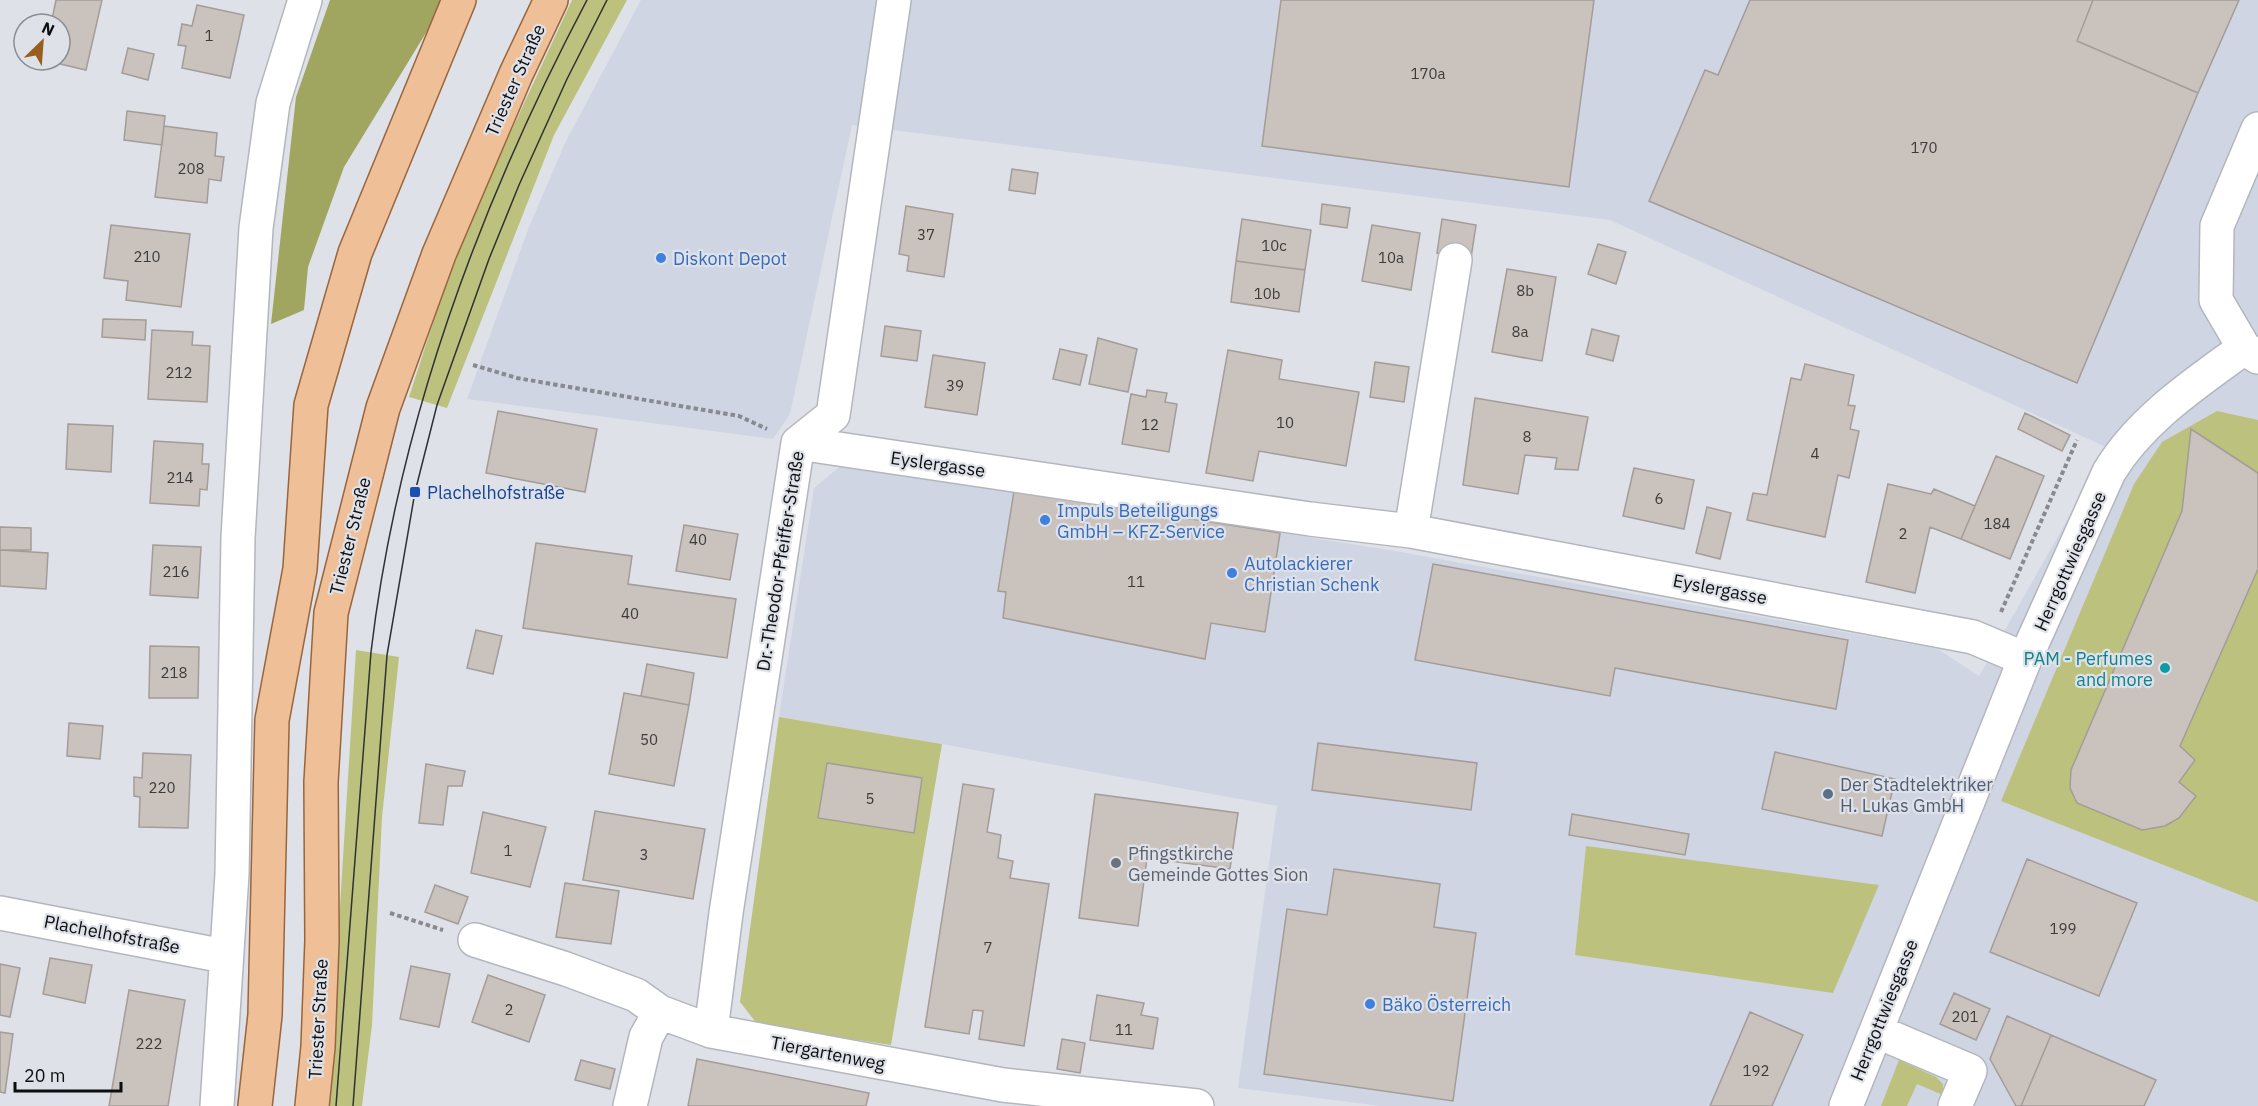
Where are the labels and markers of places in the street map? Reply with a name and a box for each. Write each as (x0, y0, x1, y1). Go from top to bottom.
place label: Diskont Depot (673, 247, 787, 270)
marker: Diskont Depot (654, 251, 668, 265)
place label: Plachelhofstraße (427, 481, 565, 504)
marker: Plachelhofstraße (408, 485, 422, 499)
place label: Impuls Beteiligungs GmbH – KFZ-Service (1057, 499, 1225, 543)
marker: Impuls Beteiligungs GmbH – KFZ-Service (1038, 513, 1052, 527)
place label: Autolackierer Christian Schenk (1244, 552, 1380, 596)
marker: Autolackierer Christian Schenk (1225, 566, 1239, 580)
place label: PAM - Perfumes and more (2024, 647, 2153, 691)
marker: PAM - Perfumes and more (2158, 661, 2172, 675)
place label: Der Stadtelektriker H. Lukas GmbH (1840, 773, 1993, 817)
marker: Der Stadtelektriker H. Lukas GmbH (1821, 787, 1835, 801)
place label: Pfingstkirche Gemeinde Gottes Sion (1128, 842, 1308, 886)
marker: Pfingstkirche Gemeinde Gottes Sion (1109, 856, 1123, 870)
place label: Bäko Österreich (1382, 993, 1511, 1016)
marker: Bäko Österreich (1363, 997, 1377, 1011)

